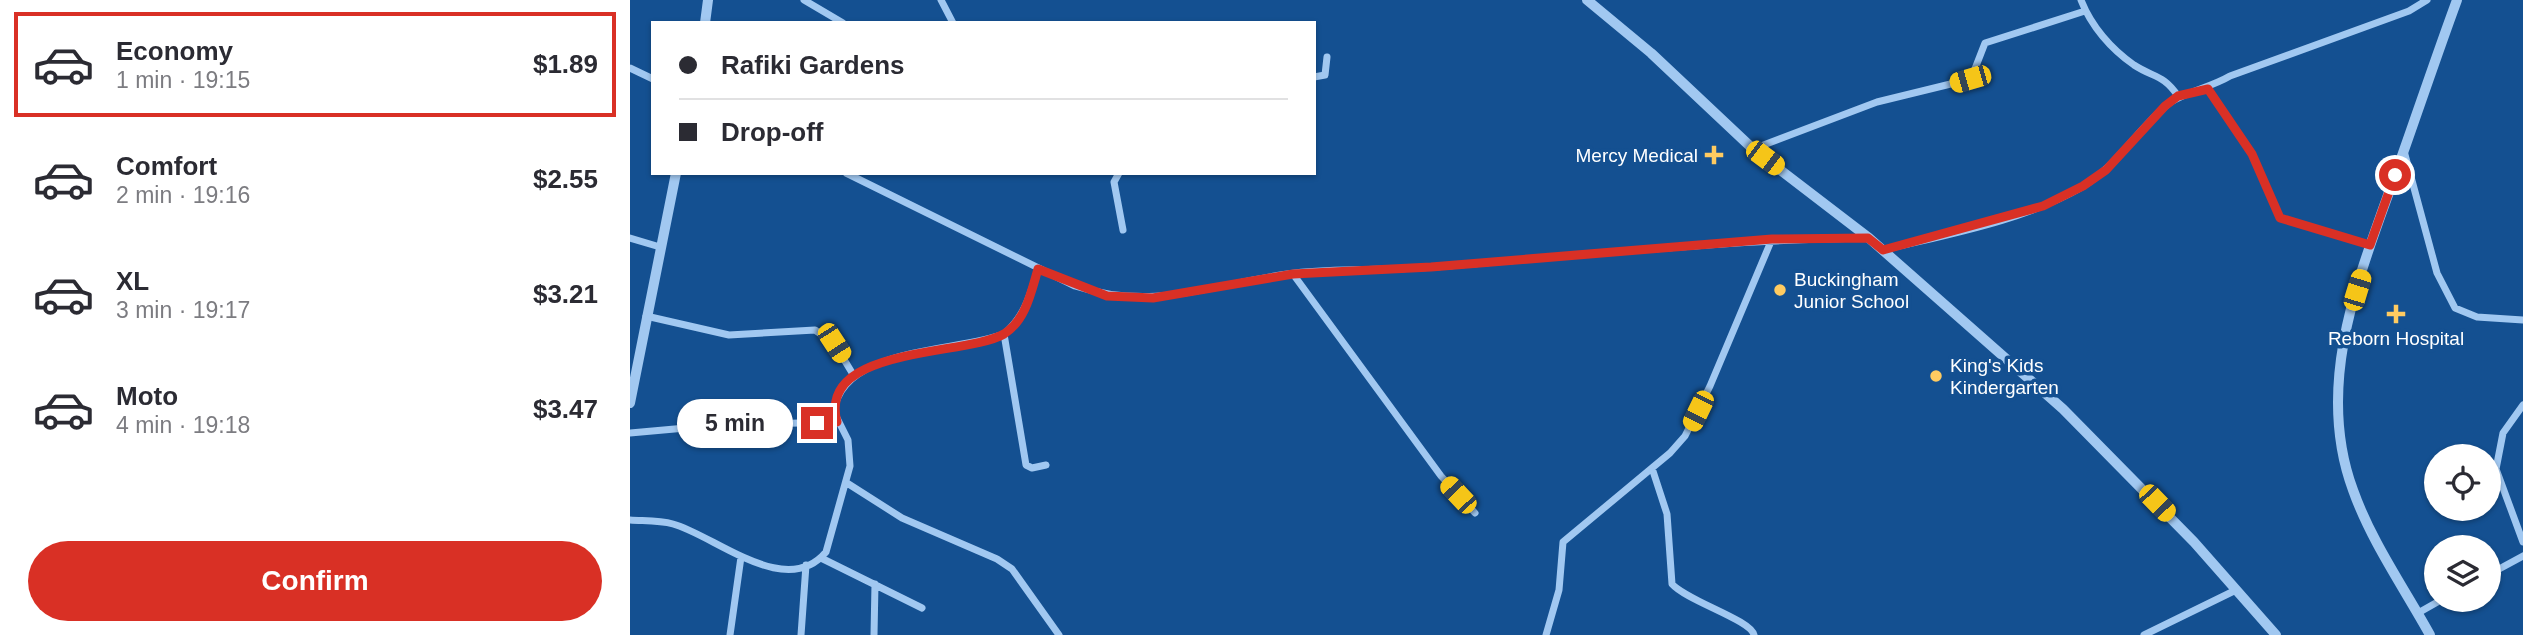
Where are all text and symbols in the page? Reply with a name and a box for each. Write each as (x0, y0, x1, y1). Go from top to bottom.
icon: car (32, 33, 95, 96)
text: Economy (116, 36, 233, 66)
text: $1.89 (533, 49, 598, 79)
text: Rafiki Gardens (721, 50, 905, 80)
car (1947, 63, 1994, 95)
text: 1 min · 19:15 (116, 67, 250, 93)
text: Drop-off (721, 117, 824, 147)
car (1742, 137, 1789, 179)
place label: Mercy Medical (1576, 145, 1698, 166)
marker: Mercy Medical (1704, 145, 1724, 165)
icon: car (32, 148, 95, 211)
text: Comfort (116, 151, 217, 181)
route start (2379, 159, 2411, 191)
text: $2.55 (533, 164, 598, 194)
text: 2 min · 19:16 (116, 182, 250, 208)
icon: car (32, 263, 95, 326)
text: XL (116, 266, 149, 296)
car (2341, 267, 2374, 313)
place label: Buckingham Junior School (1794, 269, 1909, 312)
text: $3.21 (533, 279, 598, 309)
marker: Buckingham Junior School (1772, 282, 1788, 298)
text: 3 min · 19:17 (116, 297, 250, 323)
marker: Reborn Hospital (2386, 304, 2406, 324)
car (814, 320, 855, 366)
place label: Reborn Hospital (2328, 328, 2464, 349)
place label: King's Kids Kindergarten (1950, 355, 2059, 398)
marker: King's Kids Kindergarten (1928, 368, 1944, 384)
icon: car (32, 378, 95, 441)
text: Moto (116, 381, 178, 411)
car (1680, 388, 1717, 434)
text: $3.47 (533, 394, 598, 424)
callout: 5 min (677, 398, 792, 448)
route end (801, 407, 833, 439)
text: 5 min (705, 410, 765, 436)
text: 4 min · 19:18 (116, 412, 250, 438)
map controls (2424, 444, 2501, 612)
button: locate (2424, 444, 2501, 521)
car (1436, 472, 1481, 518)
car (2135, 481, 2180, 525)
button: layers (2424, 535, 2501, 612)
button: Confirm (28, 541, 602, 621)

